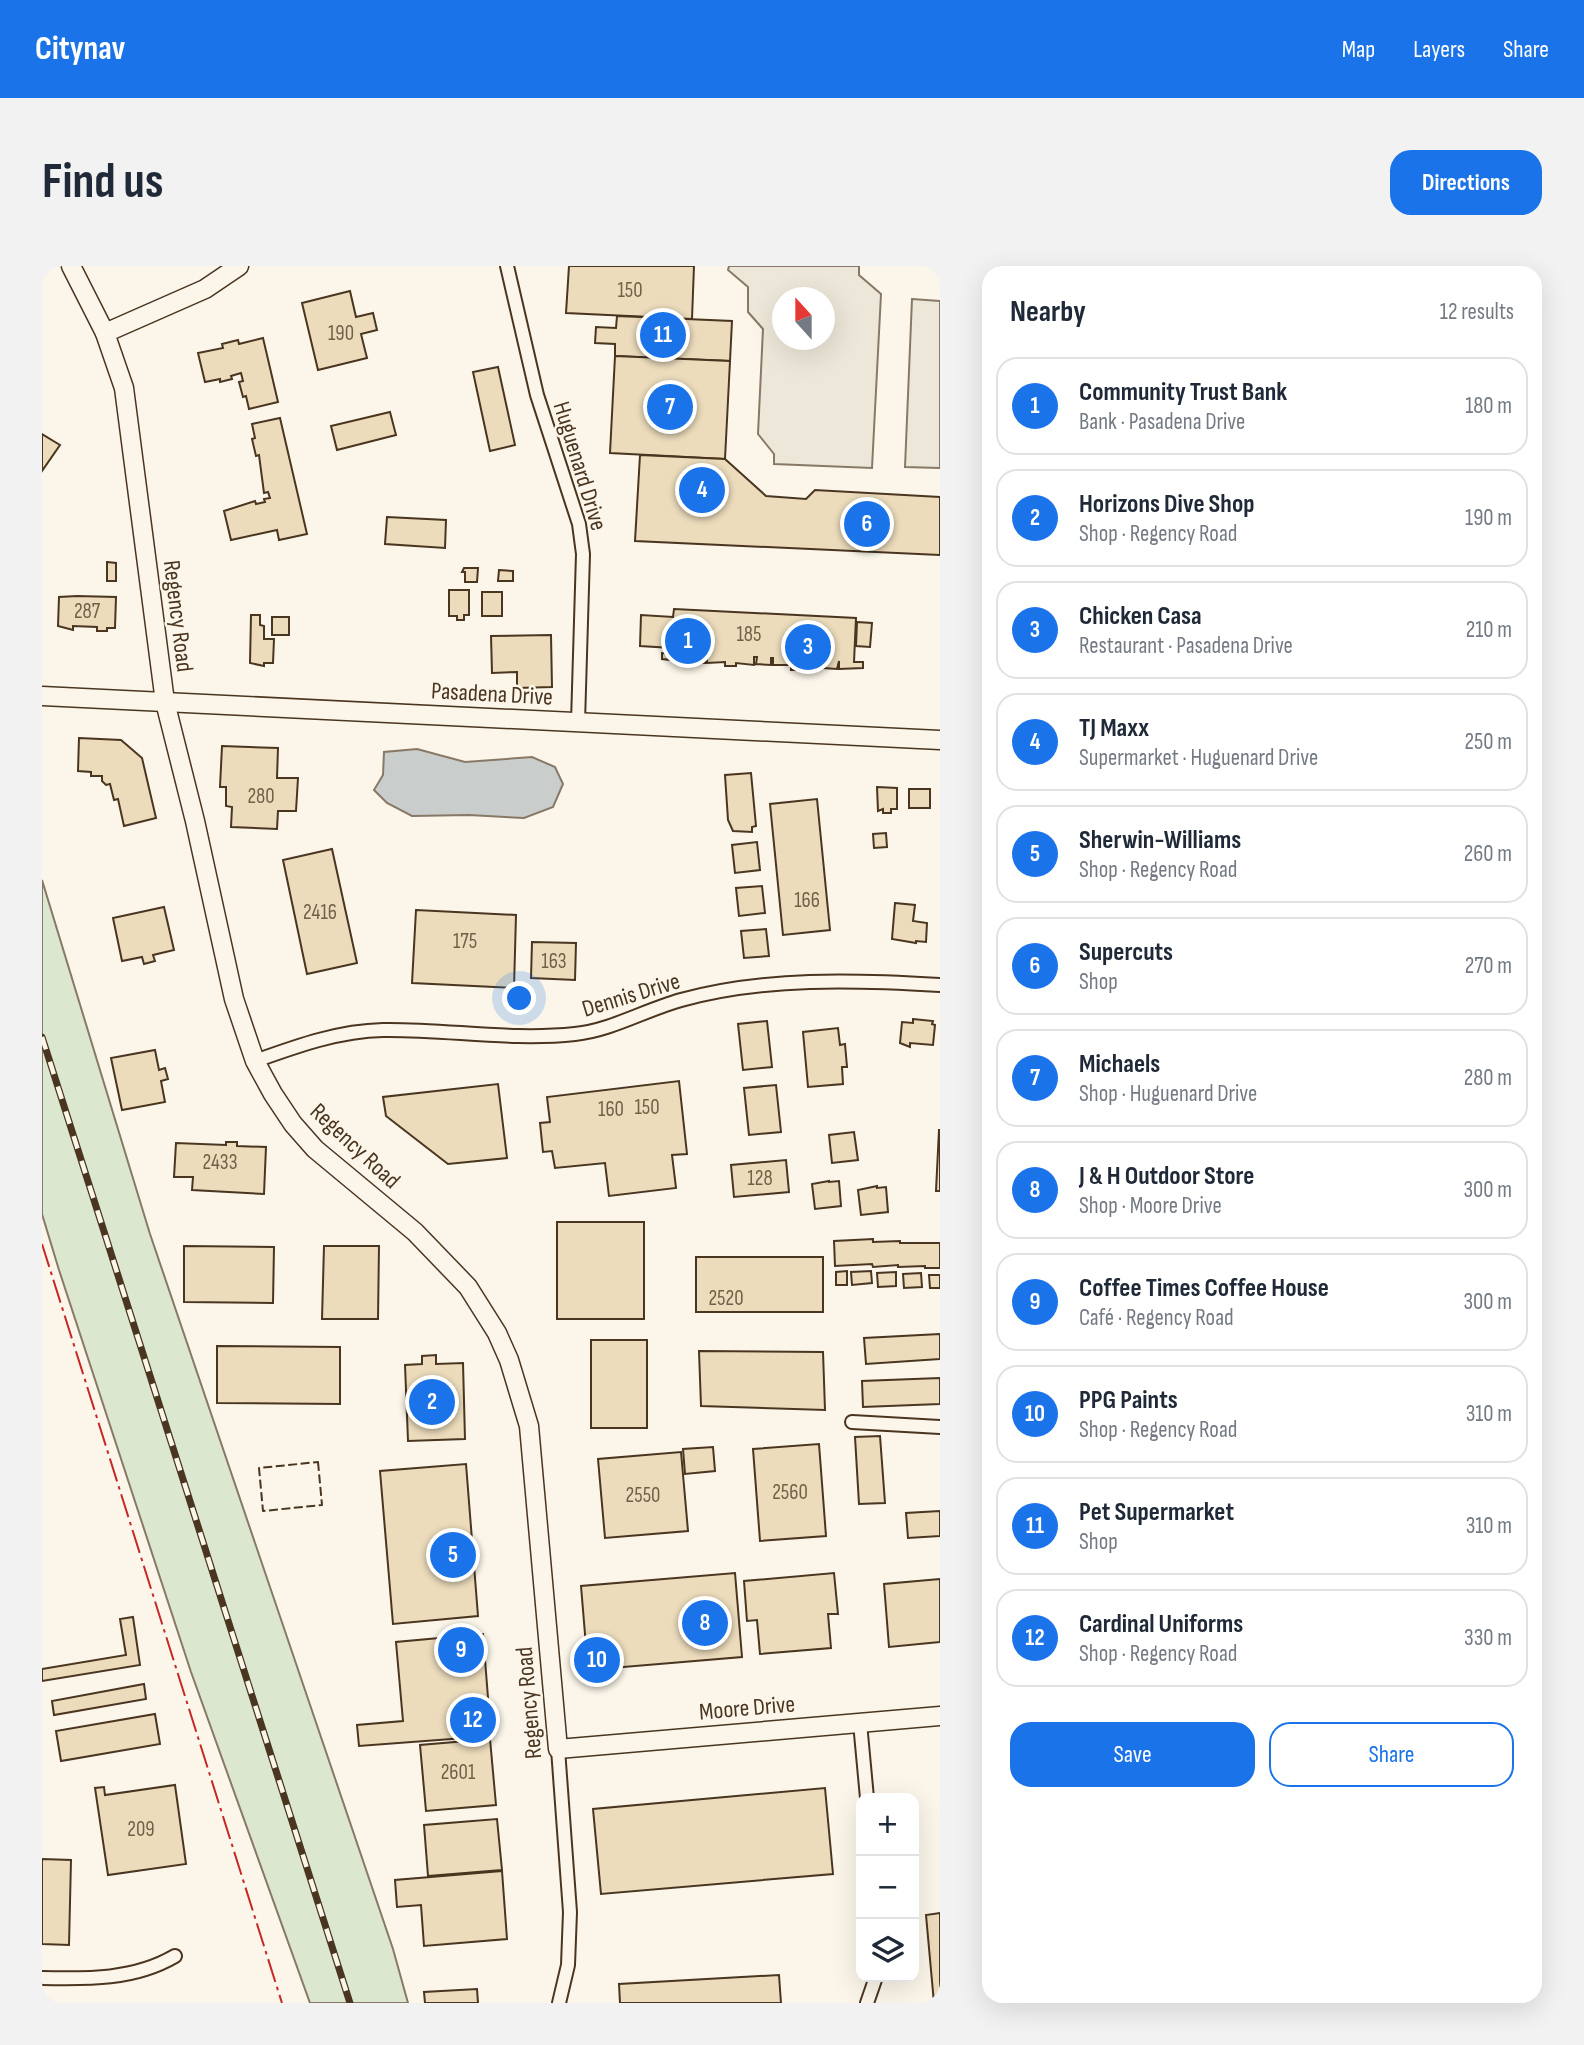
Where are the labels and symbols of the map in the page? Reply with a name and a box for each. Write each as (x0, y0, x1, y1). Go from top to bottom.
house number: 150 (617, 278, 643, 303)
north arrow (772, 287, 835, 350)
pin: 11 (640, 309, 686, 361)
house number: 190 (328, 321, 354, 346)
pin: 7 (647, 381, 693, 433)
street label: Huguenard Drive (547, 398, 613, 534)
pin: 4 (679, 464, 725, 516)
pin: 6 (844, 498, 890, 550)
street label: Regency Road (157, 558, 199, 674)
house number: 287 (74, 599, 101, 624)
pin: 1 (665, 615, 711, 667)
pin: 3 (785, 621, 831, 673)
house number: 185 (737, 622, 761, 647)
street label: Pasadena Drive (430, 676, 554, 712)
house number: 280 (247, 784, 275, 809)
house number: 166 (794, 888, 820, 913)
house number: 2416 (303, 900, 337, 925)
house number: 175 (453, 929, 477, 954)
house number: 163 (541, 949, 567, 974)
street label: Dennis Drive (579, 966, 683, 1024)
your location (502, 981, 536, 1015)
house number: 150 (634, 1095, 660, 1120)
street label: Regency Road (304, 1097, 406, 1195)
house number: 160 (598, 1097, 624, 1122)
house number: 2433 (202, 1150, 238, 1175)
house number: 128 (747, 1166, 773, 1191)
house number: 2520 (708, 1286, 744, 1311)
pin: 2 (409, 1376, 455, 1428)
house number: 2560 (772, 1480, 808, 1505)
house number: 2550 (626, 1483, 660, 1508)
pin: 5 (430, 1529, 476, 1581)
pin: 8 (682, 1597, 728, 1649)
pin: 9 (438, 1624, 484, 1676)
pin: 10 (574, 1634, 620, 1686)
street label: Regency Road (510, 1646, 548, 1760)
street label: Moore Drive (698, 1689, 796, 1727)
pin: 12 (450, 1694, 496, 1746)
house number: 2601 (441, 1760, 476, 1785)
house number: 209 (127, 1817, 155, 1842)

